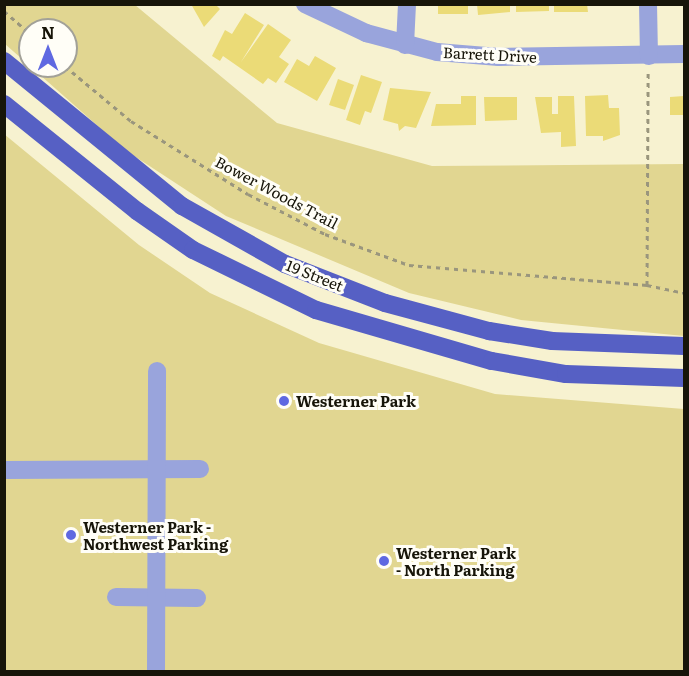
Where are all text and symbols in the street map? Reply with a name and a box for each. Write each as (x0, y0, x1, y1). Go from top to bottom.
north arrow (18, 18, 78, 78)
text: N (41, 20, 55, 44)
street label: Barrett Drive (443, 43, 537, 65)
street label: Bower Woods Trail (213, 152, 341, 232)
street label: 19 Street (284, 255, 346, 295)
place label: Westerner Park (296, 392, 416, 410)
marker: Westerner Park (277, 394, 291, 408)
place label: Westerner Park - Northwest Parking (83, 517, 228, 552)
marker: Westerner Park - Northwest Parking (64, 528, 78, 542)
place label: Westerner Park - North Parking (396, 543, 516, 578)
marker: Westerner Park - North Parking (377, 554, 391, 568)

